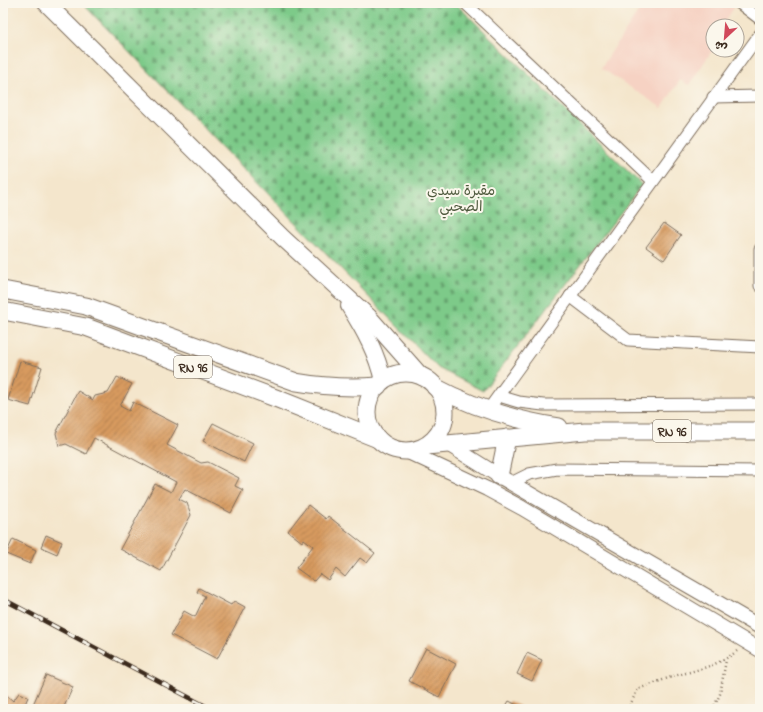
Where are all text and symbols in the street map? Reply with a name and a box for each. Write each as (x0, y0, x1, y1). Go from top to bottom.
north arrow (705, 18, 745, 58)
text: ش (712, 36, 730, 56)
park label: مقبرة سيدي الصحبي (427, 181, 495, 219)
road number: RN 96 (174, 356, 212, 378)
road number: RN 96 (653, 420, 691, 442)

